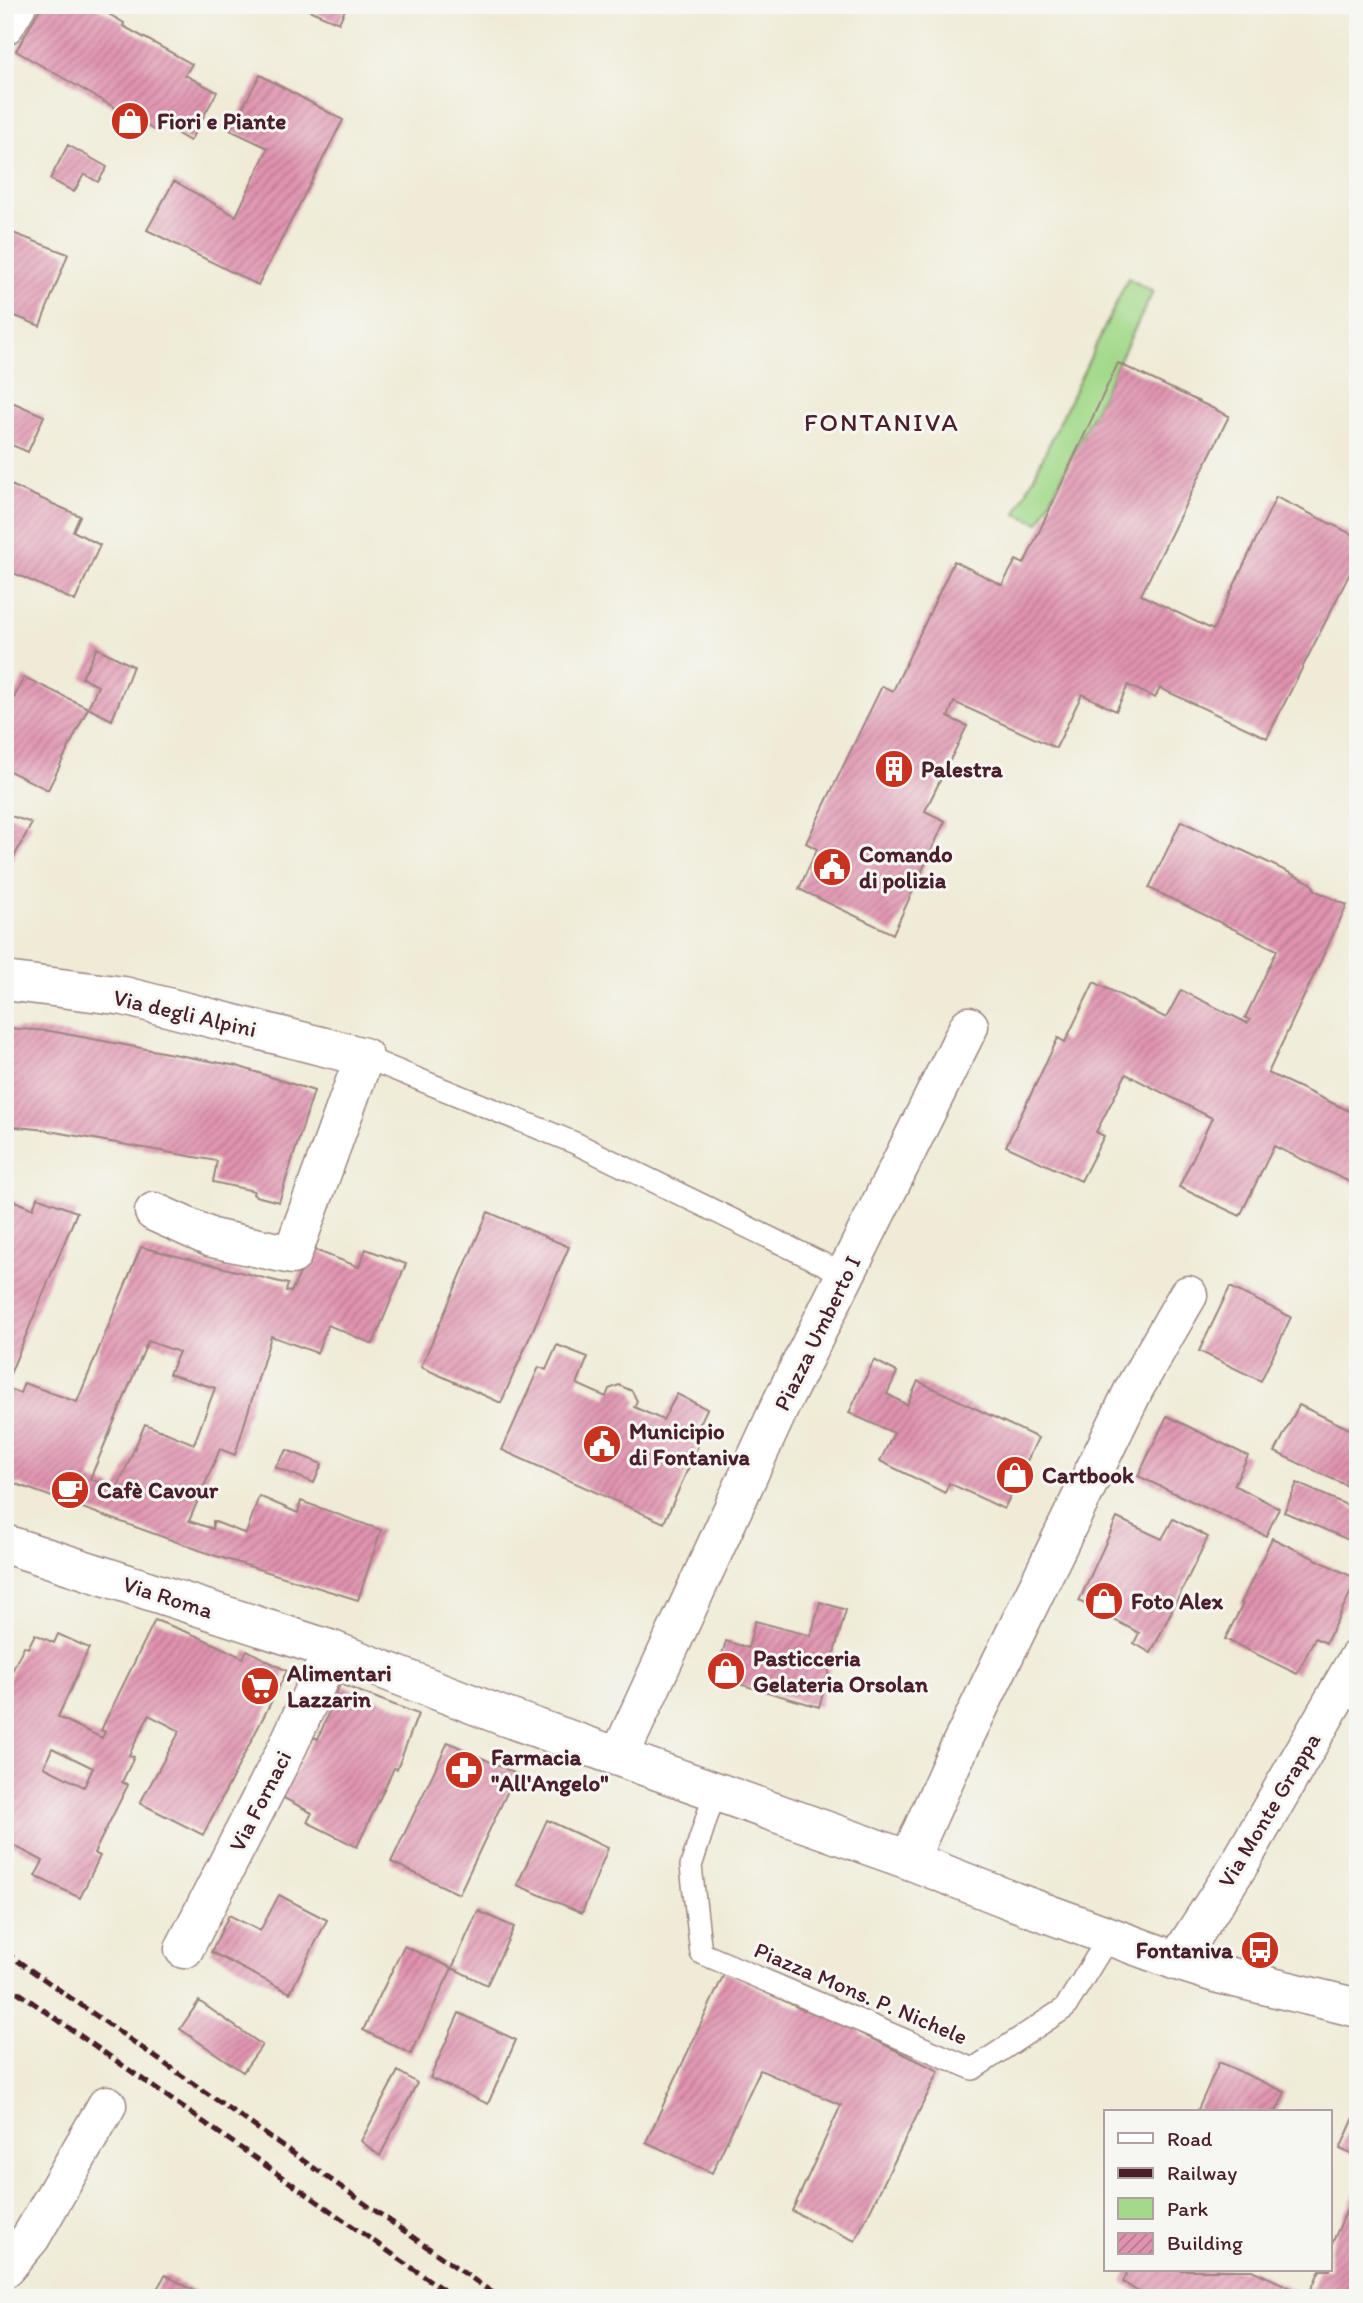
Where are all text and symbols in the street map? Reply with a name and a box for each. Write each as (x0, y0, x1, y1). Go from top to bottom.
shop icon: Fiori e Piante (109, 100, 151, 142)
place label: Fiori e Piante (157, 107, 286, 135)
district label: FONTANIVA (804, 406, 960, 438)
building icon: Palestra (873, 748, 915, 790)
place label: Palestra (921, 755, 1004, 783)
place label: Comando di polizia (859, 840, 953, 894)
public building icon: Comando di polizia (811, 846, 853, 888)
street label: Via degli Alpini (111, 983, 259, 1043)
street label: Piazza Umberto I (767, 1251, 867, 1415)
place label: Municipio di Fontaniva (629, 1417, 751, 1471)
public building icon: Municipio di Fontaniva (581, 1423, 623, 1465)
shop icon: Cartbook (994, 1454, 1036, 1496)
place label: Cartbook (1042, 1461, 1135, 1489)
cafe icon: Cafè Cavour (49, 1469, 91, 1511)
place label: Cafè Cavour (97, 1476, 219, 1504)
street label: Via Roma (119, 1569, 217, 1625)
shop icon: Foto Alex (1083, 1580, 1125, 1622)
place label: Foto Alex (1131, 1587, 1224, 1615)
place label: Pasticceria Gelateria Orsolan (753, 1644, 929, 1698)
shop icon: Pasticceria Gelateria Orsolan (705, 1650, 747, 1692)
place label: Alimentari Lazzarin (286, 1659, 392, 1713)
supermarket icon: Alimentari Lazzarin (239, 1665, 281, 1707)
street label: Via Monte Grappa (1212, 1727, 1326, 1893)
place label: Farmacia "All'Angelo" (491, 1743, 609, 1797)
street label: Via Fornaci (223, 1746, 297, 1856)
pharmacy icon: Farmacia "All'Angelo" (443, 1749, 485, 1791)
bus stop icon: Fontaniva (1239, 1929, 1281, 1971)
street label: Piazza Mons. P. Nichele (750, 1935, 972, 2051)
place label: Fontaniva (1136, 1936, 1234, 1964)
legend (1104, 2110, 1332, 2272)
text: Road (1167, 2126, 1213, 2151)
text: Railway (1167, 2160, 1237, 2185)
text: Park (1167, 2196, 1209, 2221)
text: Building (1167, 2230, 1243, 2255)

